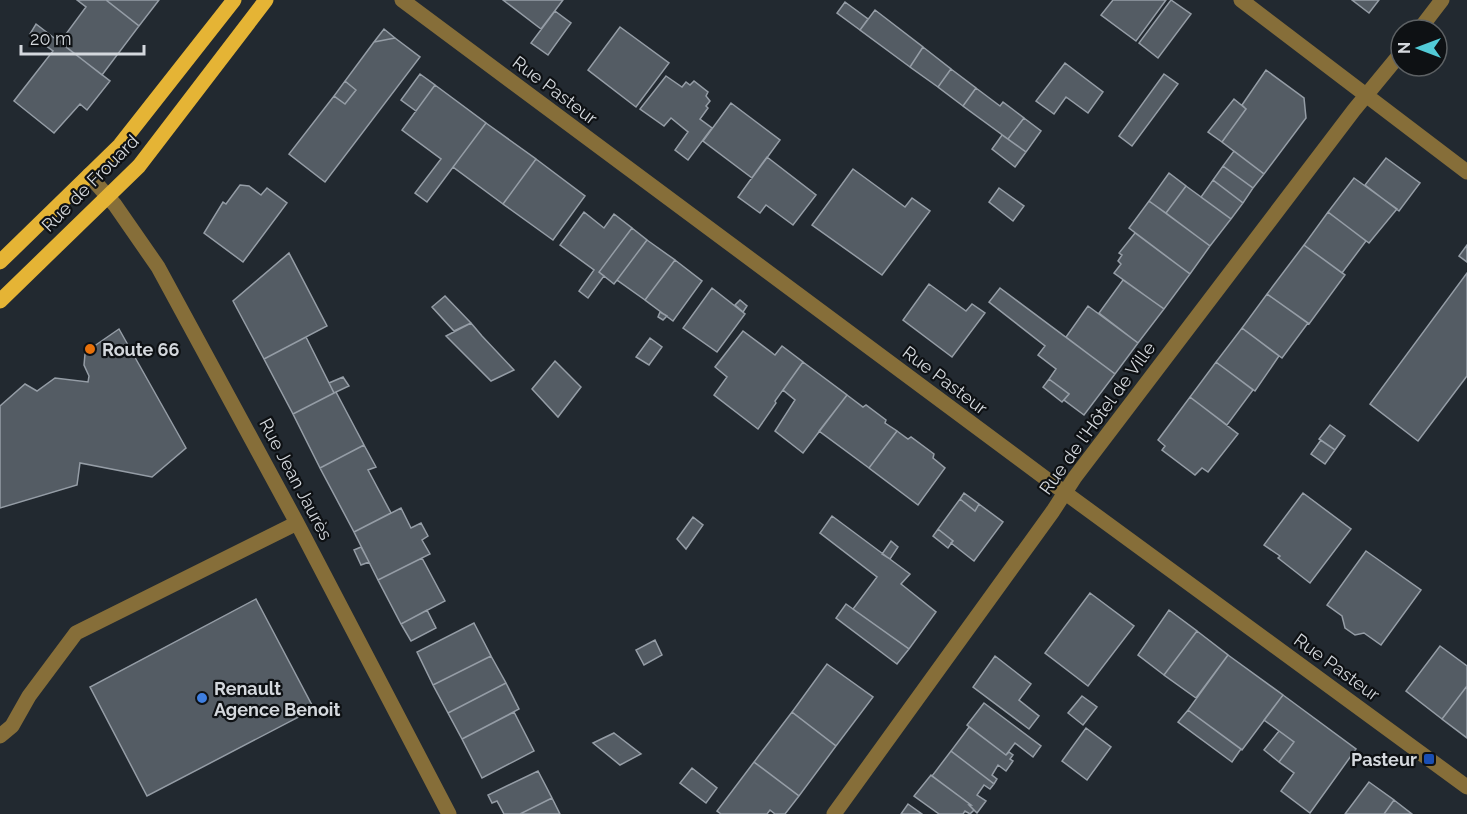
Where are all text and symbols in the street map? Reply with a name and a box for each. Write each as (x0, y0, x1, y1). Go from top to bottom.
scale bar (21, 18, 144, 56)
north arrow (1389, 18, 1449, 78)
text: 20 m (30, 28, 72, 49)
text: N (1395, 42, 1414, 54)
street label: Rue Pasteur (509, 51, 602, 129)
street label: Rue de Frouard (37, 130, 143, 236)
street label: Rue de l'Hôtel de Ville (1035, 337, 1160, 498)
place label: Route 66 (102, 339, 179, 360)
street label: Rue Pasteur (899, 341, 992, 419)
marker: Route 66 (83, 342, 97, 356)
street label: Rue Jean Jaurès (255, 415, 337, 544)
street label: Rue Pasteur (1290, 629, 1384, 705)
place label: Renault Agence Benoit (214, 678, 340, 720)
marker: Renault Agence Benoit (195, 691, 209, 705)
place label: Pasteur (1351, 749, 1417, 770)
marker: Pasteur (1422, 752, 1436, 766)

